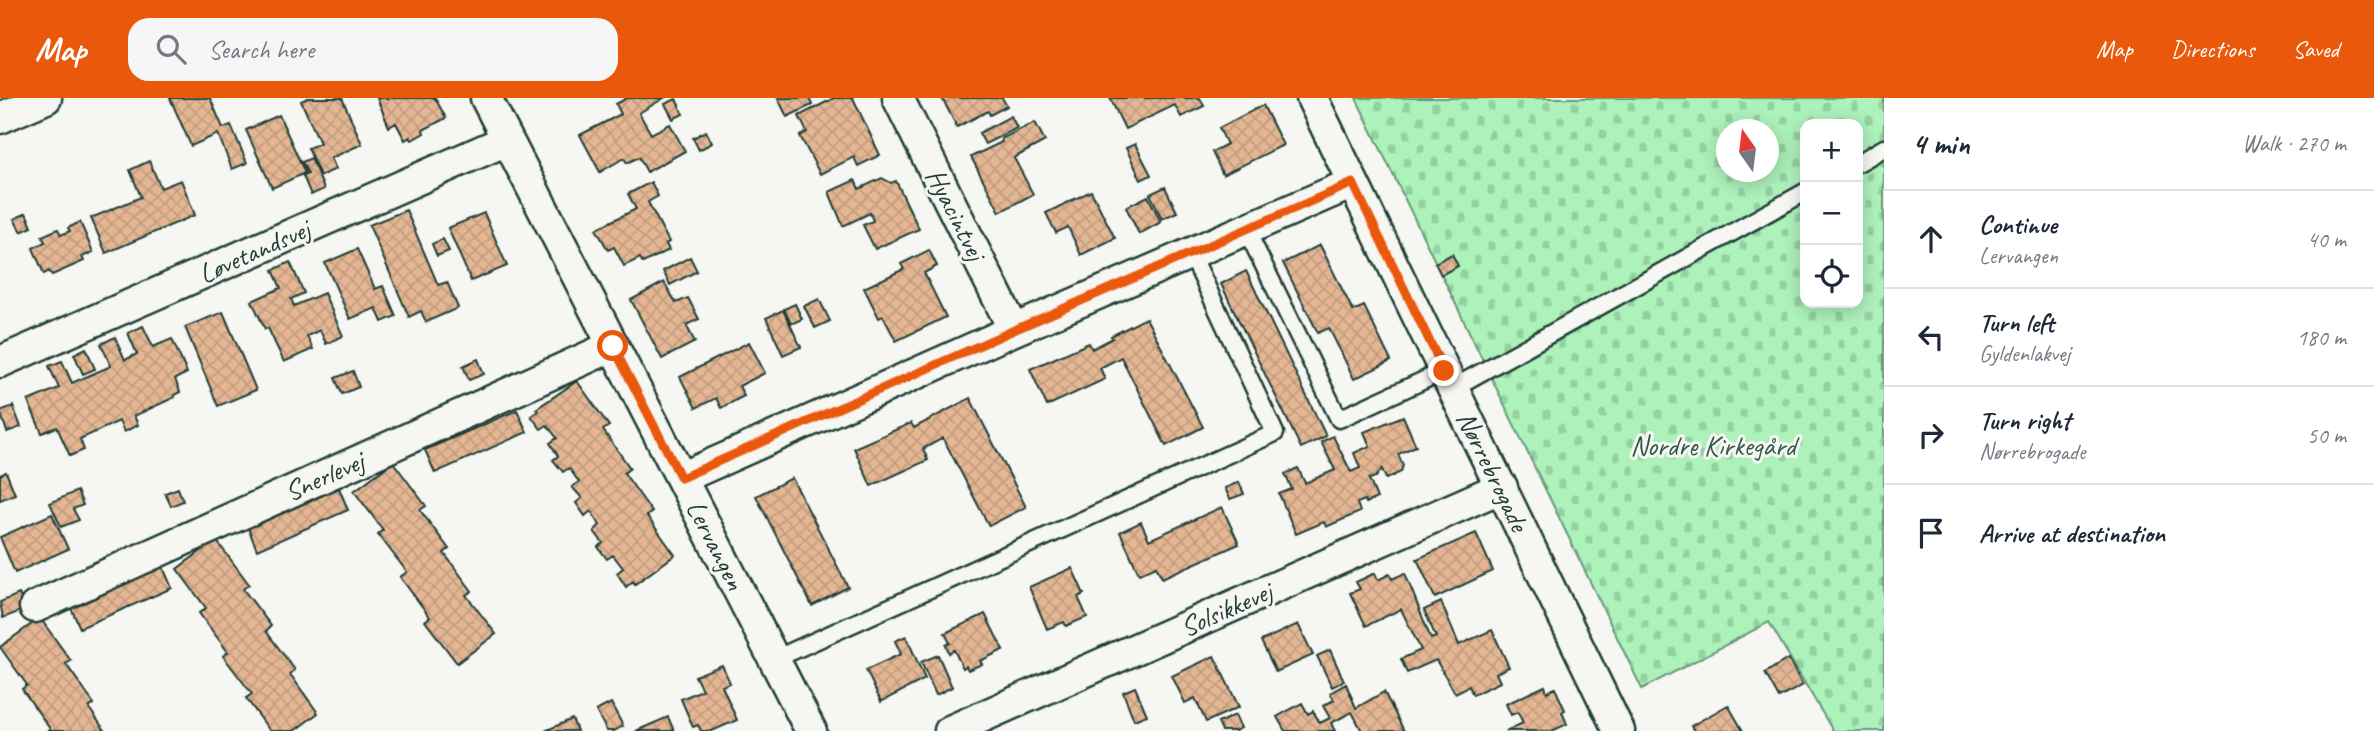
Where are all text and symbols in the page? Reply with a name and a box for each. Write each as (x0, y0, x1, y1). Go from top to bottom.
search box (128, 18, 618, 81)
text: Map (35, 28, 86, 70)
icon: search (152, 30, 190, 68)
text: Search here (208, 33, 314, 66)
text: Map (2096, 34, 2133, 64)
text: Directions (2171, 34, 2254, 64)
text: Saved (2292, 34, 2339, 64)
north arrow (1716, 119, 1779, 182)
map controls (1800, 119, 1863, 308)
button: + (1800, 119, 1863, 182)
text: 4 min (1912, 125, 1969, 163)
text: Walk · 270 m (2242, 129, 2346, 158)
street label: Hyacintvej (918, 162, 995, 269)
button: − (1800, 182, 1863, 245)
text: Continue (1979, 208, 2057, 241)
street label: Løvetandsvej (193, 210, 318, 291)
icon: ahead (1912, 220, 1950, 258)
text: 40 m (2307, 225, 2346, 254)
text: Lervangen (1979, 241, 2058, 270)
button: locate (1800, 245, 1863, 308)
text: Turn left (1979, 306, 2054, 339)
icon: left (1912, 318, 1950, 356)
text: 180 m (2297, 323, 2346, 352)
route start (597, 330, 628, 361)
text: Gyldenlakvej (1979, 339, 2070, 368)
route end (1428, 355, 1459, 386)
text: Turn right (1979, 404, 2070, 437)
street label: Nørrebrogade (1449, 405, 1538, 539)
icon: right (1912, 416, 1950, 454)
text: 50 m (2307, 421, 2346, 450)
park label: Nordre Kirkegård (1630, 428, 1800, 463)
text: Nørrebrogade (1979, 437, 2085, 466)
street label: Snerlevej (279, 441, 373, 509)
street label: Lervangen (679, 494, 754, 596)
icon: arrive (1912, 514, 1950, 552)
text: Arrive at destination (1979, 517, 2165, 550)
street label: Solsikkevej (1175, 572, 1280, 645)

